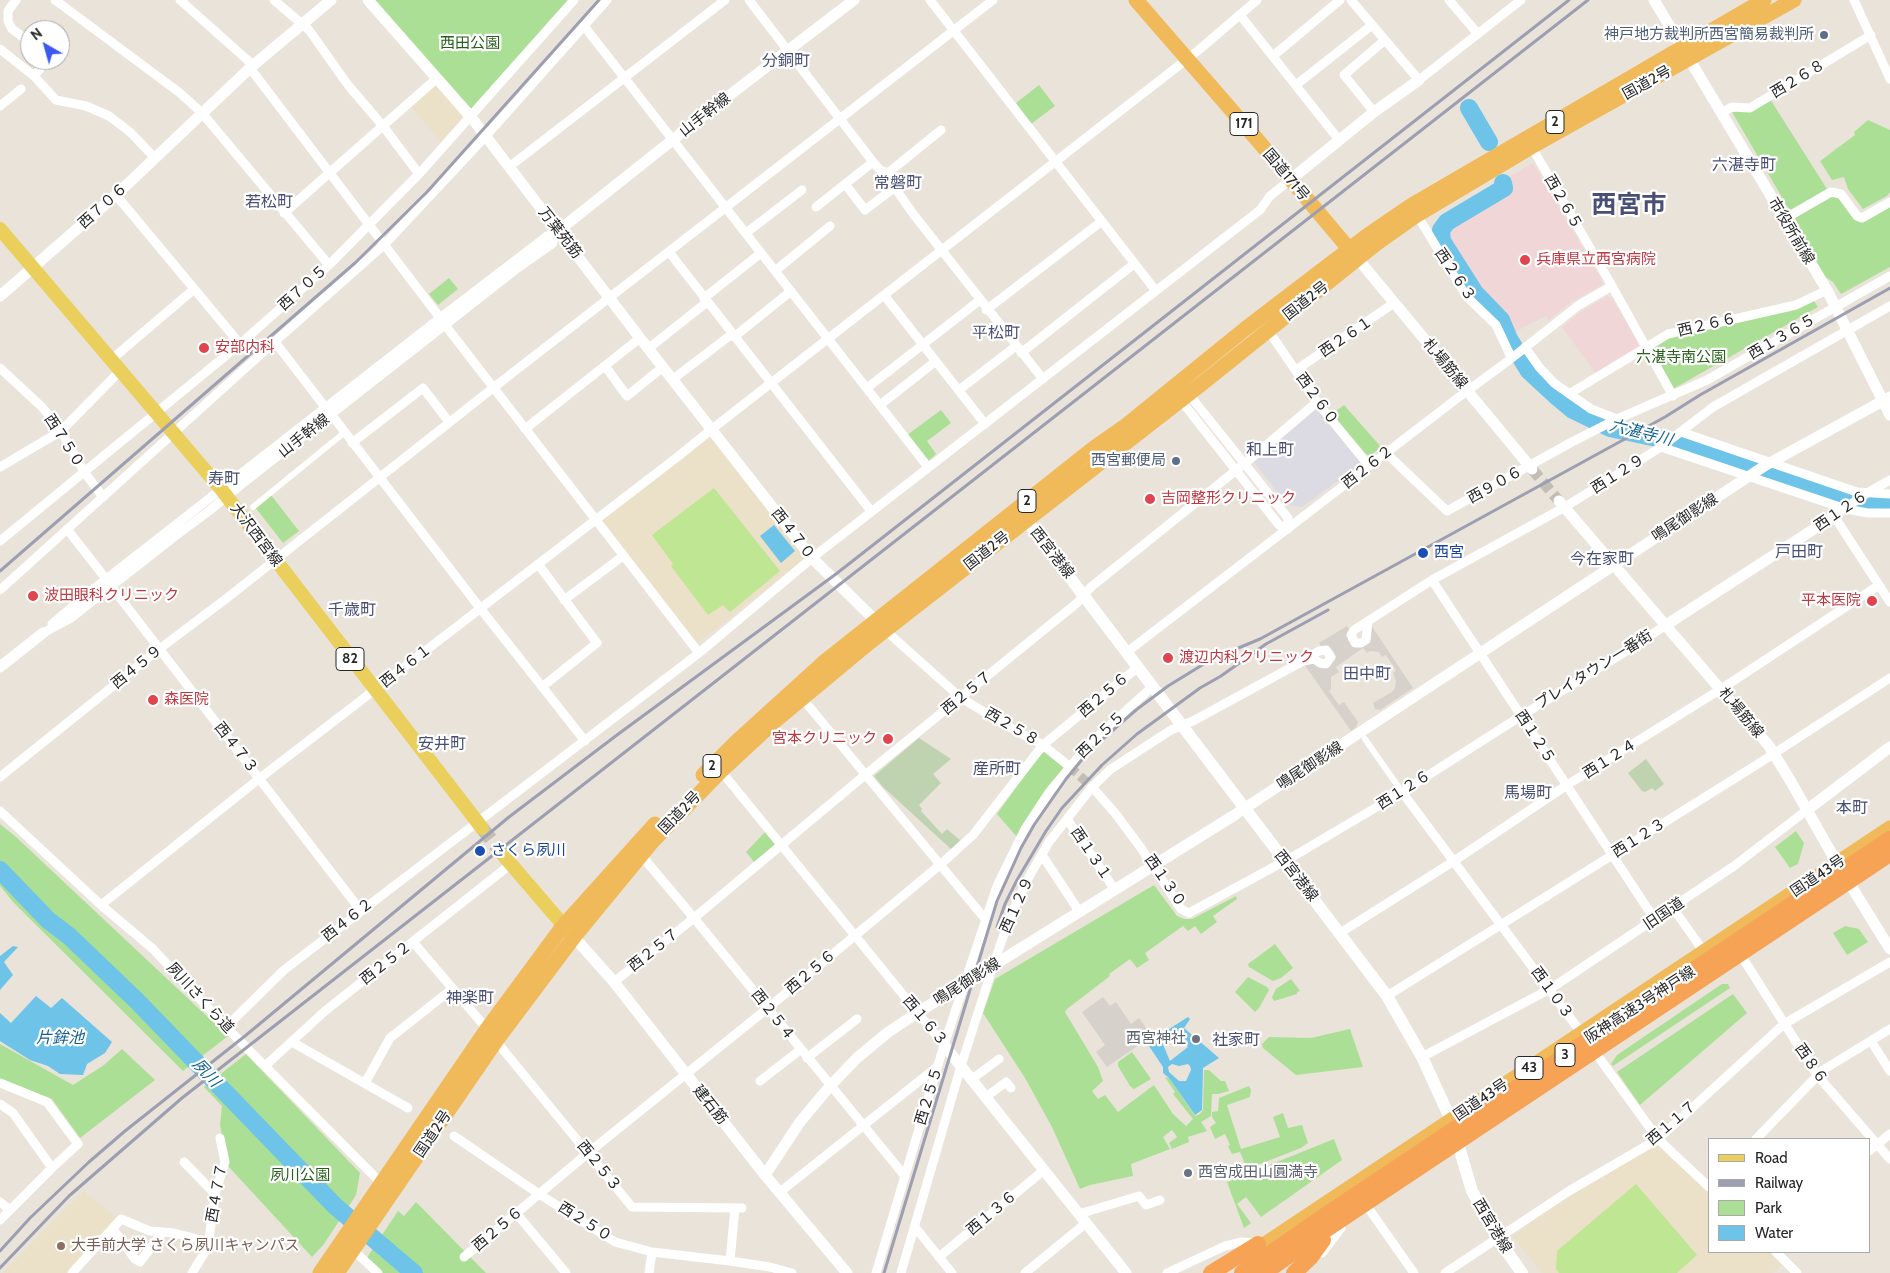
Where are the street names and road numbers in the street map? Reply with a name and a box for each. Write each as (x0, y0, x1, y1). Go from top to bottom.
street label: 西２６８ (1768, 56, 1828, 102)
street label: 国道2号 (1620, 62, 1674, 104)
street label: 山手幹線 (676, 89, 734, 141)
road number: 2 (1546, 110, 1564, 134)
road number: 171 (1230, 112, 1258, 136)
street label: 国道171号 (1259, 145, 1313, 205)
street label: 西２６５ (1540, 172, 1586, 232)
street label: 西７０６ (75, 179, 131, 233)
street label: 市役所前線 (1764, 194, 1818, 268)
street label: 万葉苑筋 (534, 204, 586, 262)
street label: 西２６３ (1431, 245, 1479, 305)
street label: 西７０５ (275, 261, 331, 315)
street label: 国道2号 (1280, 278, 1332, 324)
street label: 西２６６ (1676, 309, 1738, 341)
street label: 西１３６５ (1745, 310, 1819, 364)
street label: 西２６１ (1316, 313, 1376, 361)
street label: 札場筋線 (1419, 335, 1471, 393)
street label: 西２６０ (1292, 369, 1342, 429)
street label: 山手幹線 (275, 410, 333, 462)
street label: 西７５０ (40, 411, 88, 471)
street label: 西２６２ (1339, 441, 1397, 493)
street label: 西１２９ (1588, 450, 1648, 498)
street label: 西９０６ (1464, 463, 1526, 507)
street label: 西１２６ (1811, 487, 1871, 535)
road number: 2 (1018, 490, 1036, 512)
street label: 鳴尾御影線 (1649, 490, 1721, 546)
street label: 大沢西宮線 (226, 500, 286, 570)
street label: 西４７０ (767, 505, 819, 563)
street label: 西宮港線 (1026, 524, 1078, 582)
street label: 国道2号 (961, 528, 1013, 574)
street label: プレイタウン一番街 (1532, 627, 1656, 713)
street label: 西４６１ (377, 640, 435, 692)
street label: 西４５９ (108, 641, 166, 693)
road number: 82 (336, 648, 364, 671)
street label: 西２５７ (938, 667, 996, 719)
street label: 西２５６ (1075, 669, 1133, 721)
street label: 札場筋線 (1715, 684, 1767, 742)
street label: 西２５８ (982, 704, 1042, 750)
street label: 西１２５ (1511, 707, 1559, 767)
street label: 西２５５ (1073, 708, 1129, 762)
street label: 西４７３ (210, 719, 262, 777)
street label: 西１２４ (1580, 735, 1640, 783)
street label: 鳴尾御影線 (1274, 738, 1346, 794)
road number: 2 (703, 754, 721, 778)
street label: 西１２６ (1374, 766, 1434, 814)
street label: 国道2号 (655, 788, 705, 838)
street label: 西１２３ (1609, 814, 1669, 862)
street label: 西１３１ (1067, 824, 1115, 884)
street label: 西宮港線 (1270, 847, 1322, 905)
street label: 西１３０ (1140, 851, 1190, 911)
street label: 国道43号 (1787, 851, 1849, 901)
street label: 西１２９ (997, 874, 1037, 936)
street label: 西４６２ (319, 894, 377, 946)
street label: 旧国道 (1640, 894, 1688, 934)
street label: 西２５７ (625, 924, 683, 976)
street label: 西２５２ (357, 937, 415, 989)
street label: 西２５６ (782, 946, 840, 998)
street label: 鳴尾御影線 (930, 954, 1004, 1010)
street label: 夙川さくら道 (163, 959, 237, 1037)
street label: 西１０３ (1527, 963, 1577, 1023)
street label: 阪神高速3号神戸線 (1581, 963, 1699, 1047)
street label: 西２５４ (747, 986, 799, 1044)
street label: 西１６３ (899, 992, 951, 1050)
street label: 西８６ (1791, 1040, 1831, 1088)
road number: 3 (1555, 1044, 1575, 1066)
road number: 43 (1515, 1056, 1543, 1080)
street label: 西２５５ (912, 1065, 946, 1127)
street label: 国道43号 (1450, 1075, 1512, 1125)
street label: 建石筋 (689, 1082, 731, 1128)
street label: 西１１７ (1643, 1097, 1701, 1149)
street label: 国道2号 (411, 1107, 455, 1161)
street label: 西２５３ (573, 1137, 625, 1195)
street label: 西４７７ (203, 1162, 231, 1224)
street label: 西１３６ (963, 1187, 1021, 1239)
street label: 西宮港線 (1469, 1196, 1515, 1256)
street label: 西２５０ (555, 1198, 615, 1246)
street label: 西２５６ (469, 1203, 527, 1255)

